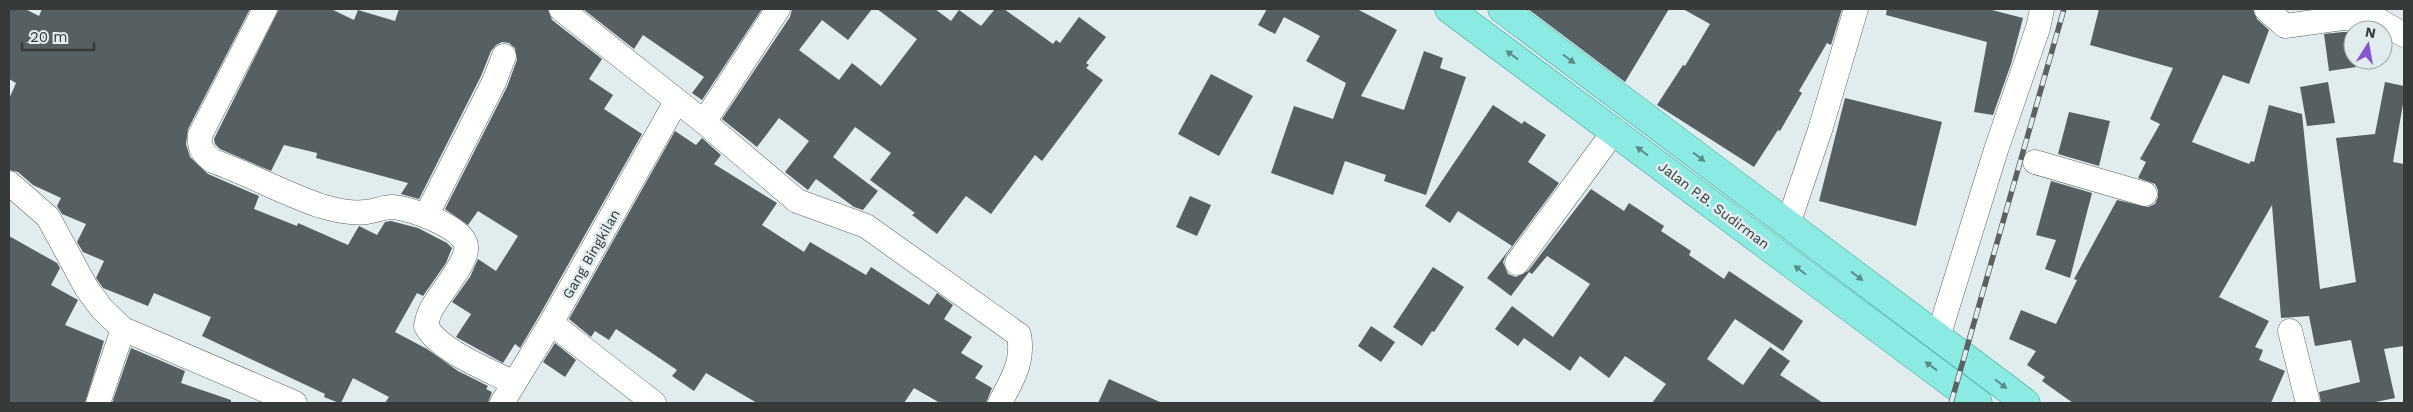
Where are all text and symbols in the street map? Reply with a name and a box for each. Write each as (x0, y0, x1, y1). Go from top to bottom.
scale bar (22, 20, 95, 52)
north arrow (2343, 20, 2393, 70)
text: N (2364, 23, 2377, 41)
text: 20 m (30, 28, 68, 46)
one-way arrow (1505, 50, 1519, 60)
one-way arrow (1562, 54, 1576, 64)
one-way arrow (1635, 146, 1649, 156)
one-way arrow (1692, 152, 1706, 162)
street label: Jalan P.B. Sudirman (1655, 158, 1773, 252)
street label: Gang Bingkilan (559, 206, 623, 302)
one-way arrow (1794, 264, 1807, 275)
one-way arrow (1850, 270, 1863, 281)
one-way arrow (1925, 361, 1938, 372)
one-way arrow (1994, 379, 2008, 389)

